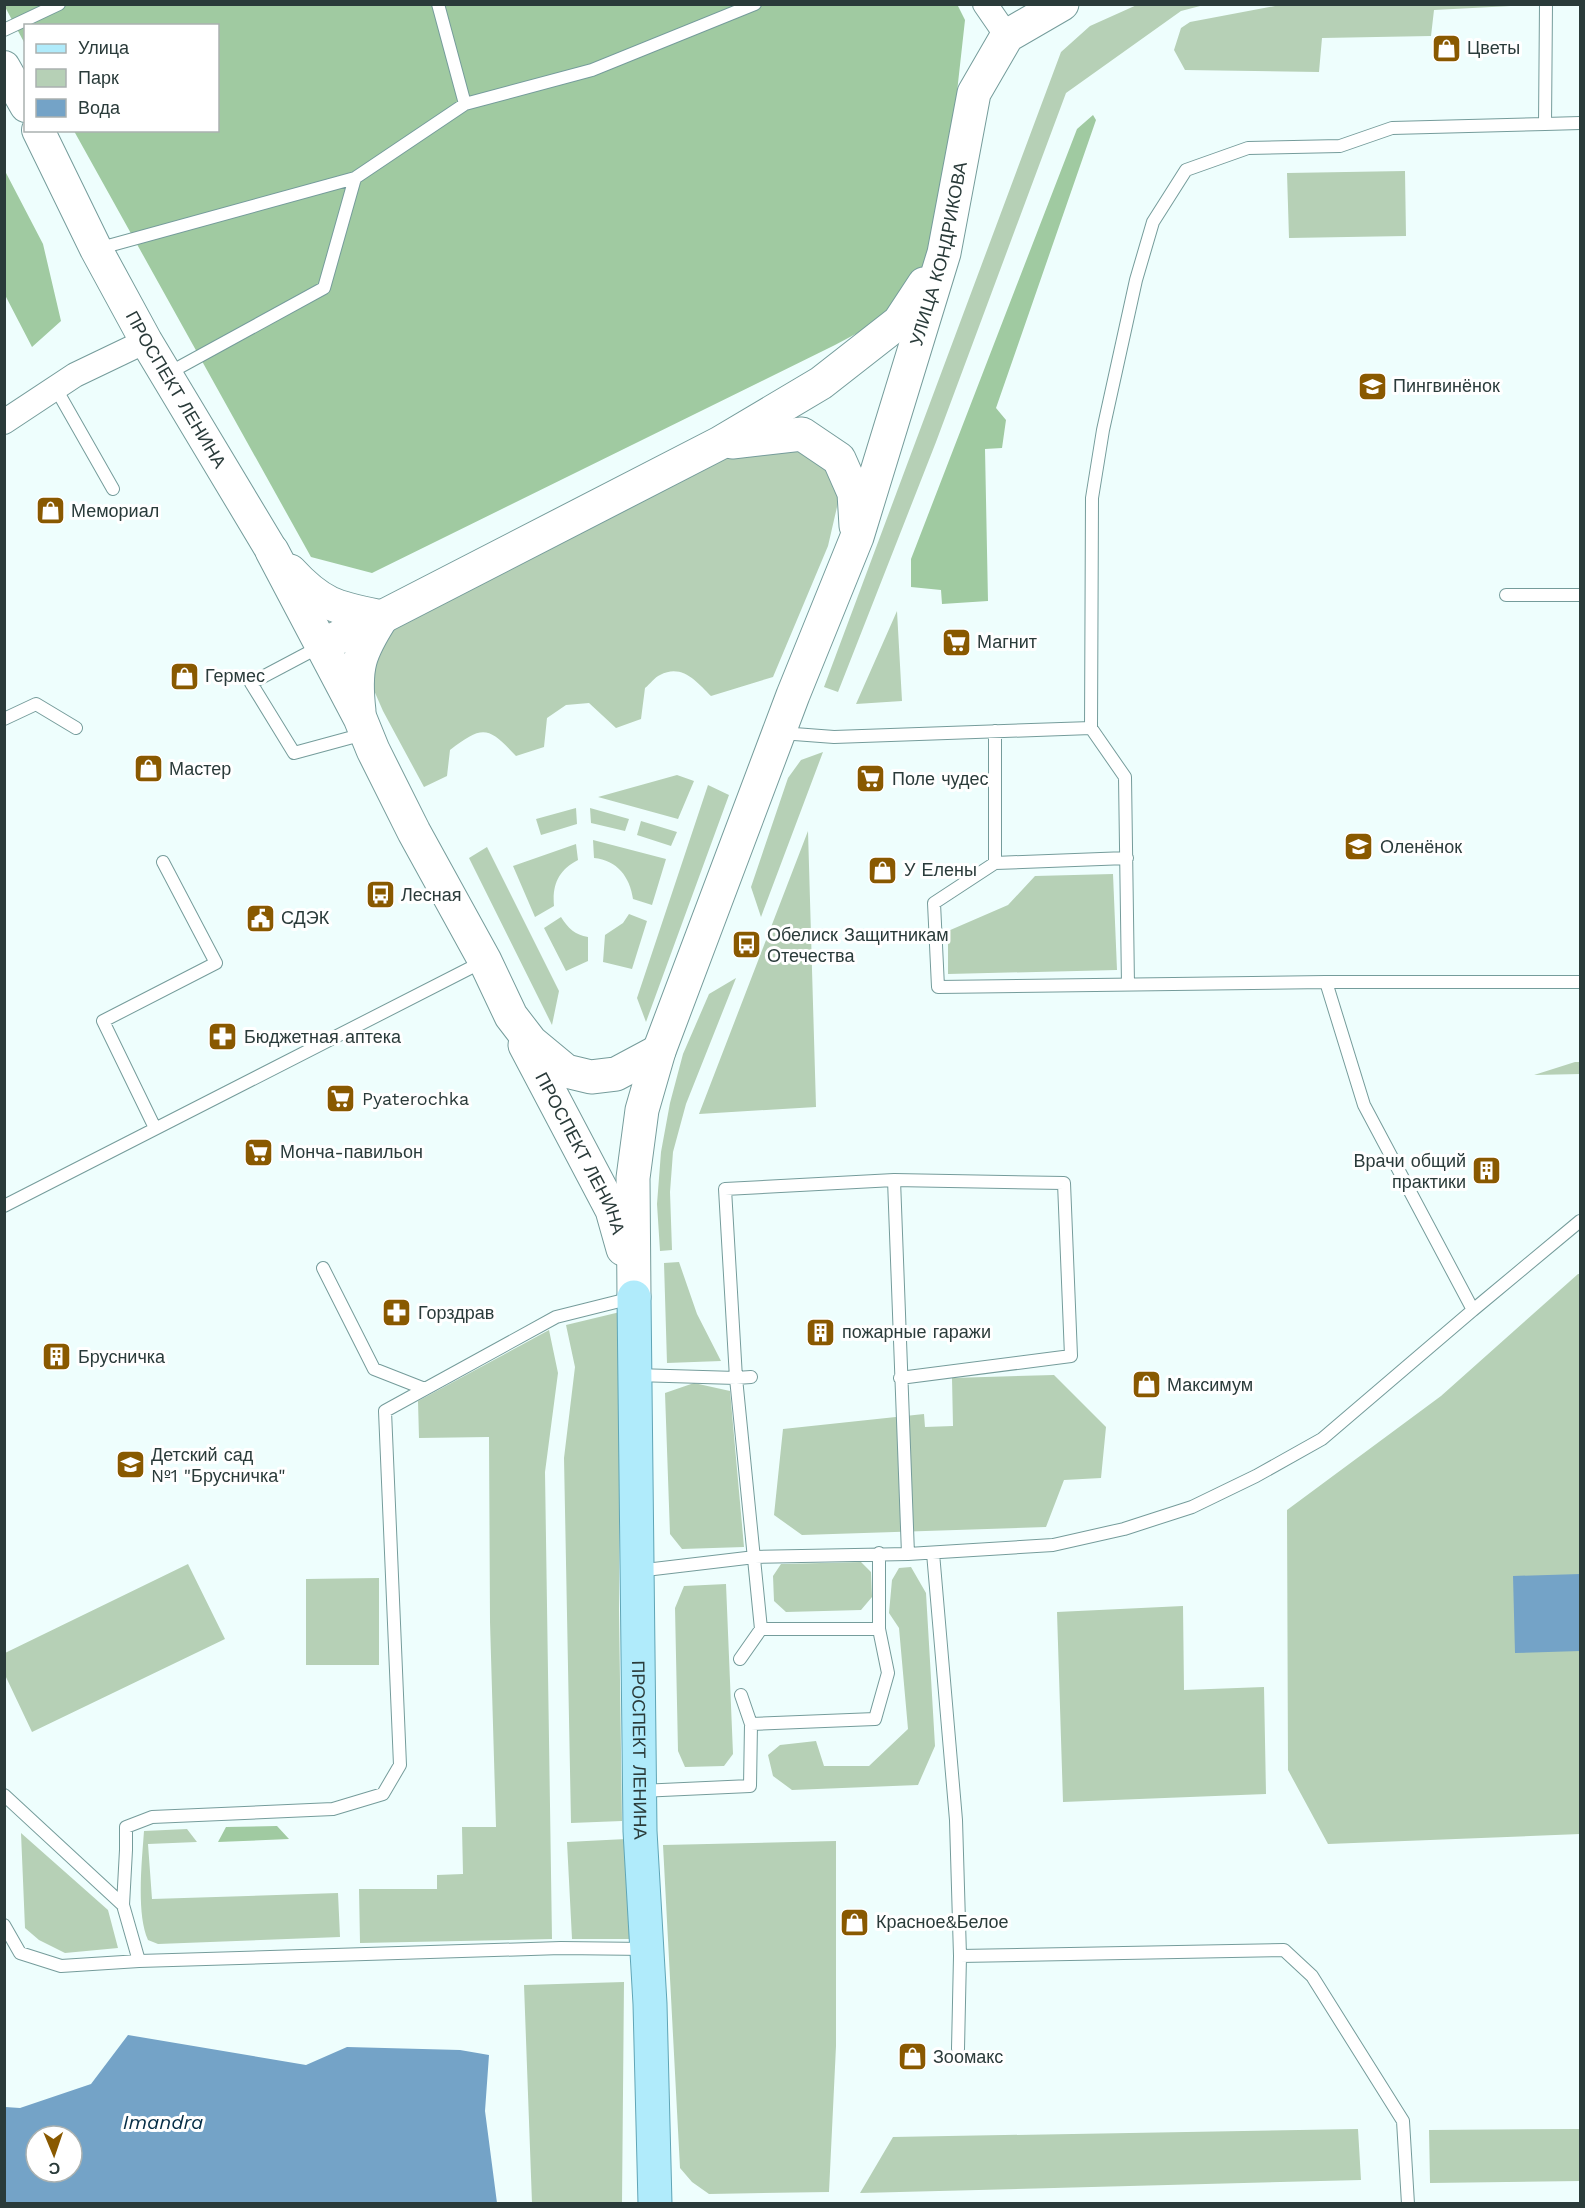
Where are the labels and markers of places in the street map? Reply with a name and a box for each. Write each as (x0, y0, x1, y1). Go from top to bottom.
shop icon: Цветы (1430, 32, 1462, 64)
place label: Цветы (1467, 37, 1520, 58)
school or university icon: Пингвинёнок (1356, 370, 1388, 402)
place label: Пингвинёнок (1393, 375, 1500, 396)
shop icon: Мемориал (34, 495, 66, 527)
place label: Мемориал (71, 500, 159, 521)
supermarket icon: Магнит (940, 626, 972, 658)
place label: Магнит (977, 631, 1037, 652)
shop icon: Гермес (168, 660, 200, 692)
place label: Гермес (205, 665, 265, 686)
shop icon: Мастер (132, 753, 164, 785)
place label: Мастер (169, 758, 231, 779)
supermarket icon: Поле чудес (855, 763, 887, 795)
place label: Поле чудес (892, 768, 989, 789)
school or university icon: Оленёнок (1343, 831, 1375, 863)
place label: Оленёнок (1380, 836, 1462, 857)
shop icon: У Елены (867, 854, 899, 886)
place label: У Елены (904, 859, 977, 880)
bus stop icon: Лесная (364, 879, 396, 911)
place label: Лесная (401, 884, 462, 905)
public building icon: СДЭК (244, 902, 276, 934)
place label: СДЭК (281, 907, 330, 928)
place label: Обелиск Защитникам Отечества (767, 924, 949, 966)
bus stop icon: Обелиск Защитникам Отечества (730, 929, 762, 961)
pharmacy icon: Бюджетная аптека (207, 1021, 239, 1053)
place label: Бюджетная аптека (244, 1026, 402, 1047)
supermarket icon: Pyaterochka (325, 1083, 357, 1115)
place label: Pyaterochka (362, 1088, 469, 1109)
supermarket icon: Монча-павильон (243, 1136, 275, 1168)
place label: Монча-павильон (280, 1141, 423, 1162)
place label: Врачи общий практики (1354, 1150, 1466, 1192)
building icon: Врачи общий практики (1471, 1155, 1503, 1187)
pharmacy icon: Горздрав (381, 1297, 413, 1329)
place label: Горздрав (418, 1302, 494, 1323)
building icon: пожарные гаражи (805, 1316, 837, 1348)
place label: пожарные гаражи (842, 1321, 991, 1342)
building icon: Брусничка (41, 1341, 73, 1373)
place label: Брусничка (78, 1346, 166, 1367)
shop icon: Максимум (1130, 1369, 1162, 1401)
place label: Максимум (1167, 1374, 1253, 1395)
place label: Детский сад №1 "Брусничка" (151, 1444, 285, 1486)
school or university icon: Детский сад №1 "Брусничка" (114, 1449, 146, 1481)
shop icon: Красное&Белое (839, 1906, 871, 1938)
place label: Красное&Белое (876, 1911, 1009, 1932)
shop icon: Зоомакс (896, 2041, 928, 2073)
place label: Зоомакс (933, 2046, 1003, 2067)

